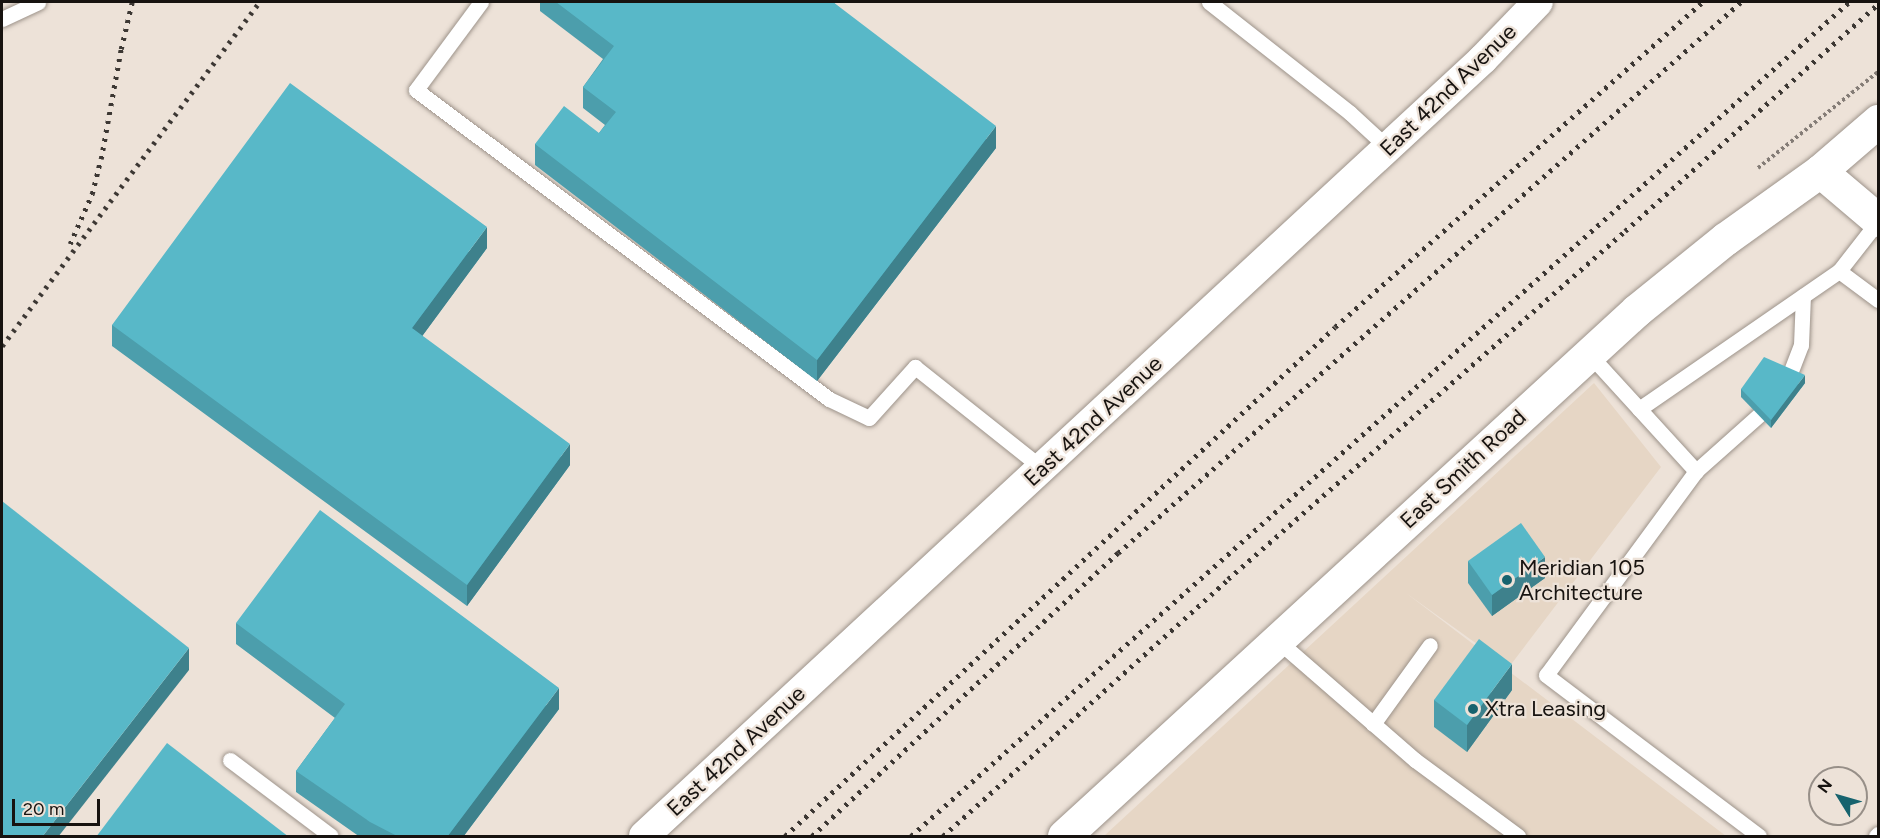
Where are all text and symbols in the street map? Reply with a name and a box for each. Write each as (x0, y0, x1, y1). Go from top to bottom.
street label: East 42nd Avenue (1374, 18, 1522, 162)
street label: East 42nd Avenue (1018, 350, 1168, 492)
street label: East Smith Road (1395, 404, 1531, 534)
place label: Meridian 105 Architecture (1519, 554, 1645, 606)
marker: Meridian 105 Architecture (1500, 573, 1514, 587)
street label: East 42nd Avenue (661, 680, 811, 822)
place label: Xtra Leasing (1485, 696, 1606, 722)
marker: Xtra Leasing (1466, 702, 1480, 716)
north arrow (1808, 766, 1868, 826)
text: N (1814, 775, 1836, 797)
scale bar (15, 787, 104, 825)
text: 20 m (23, 798, 64, 820)

